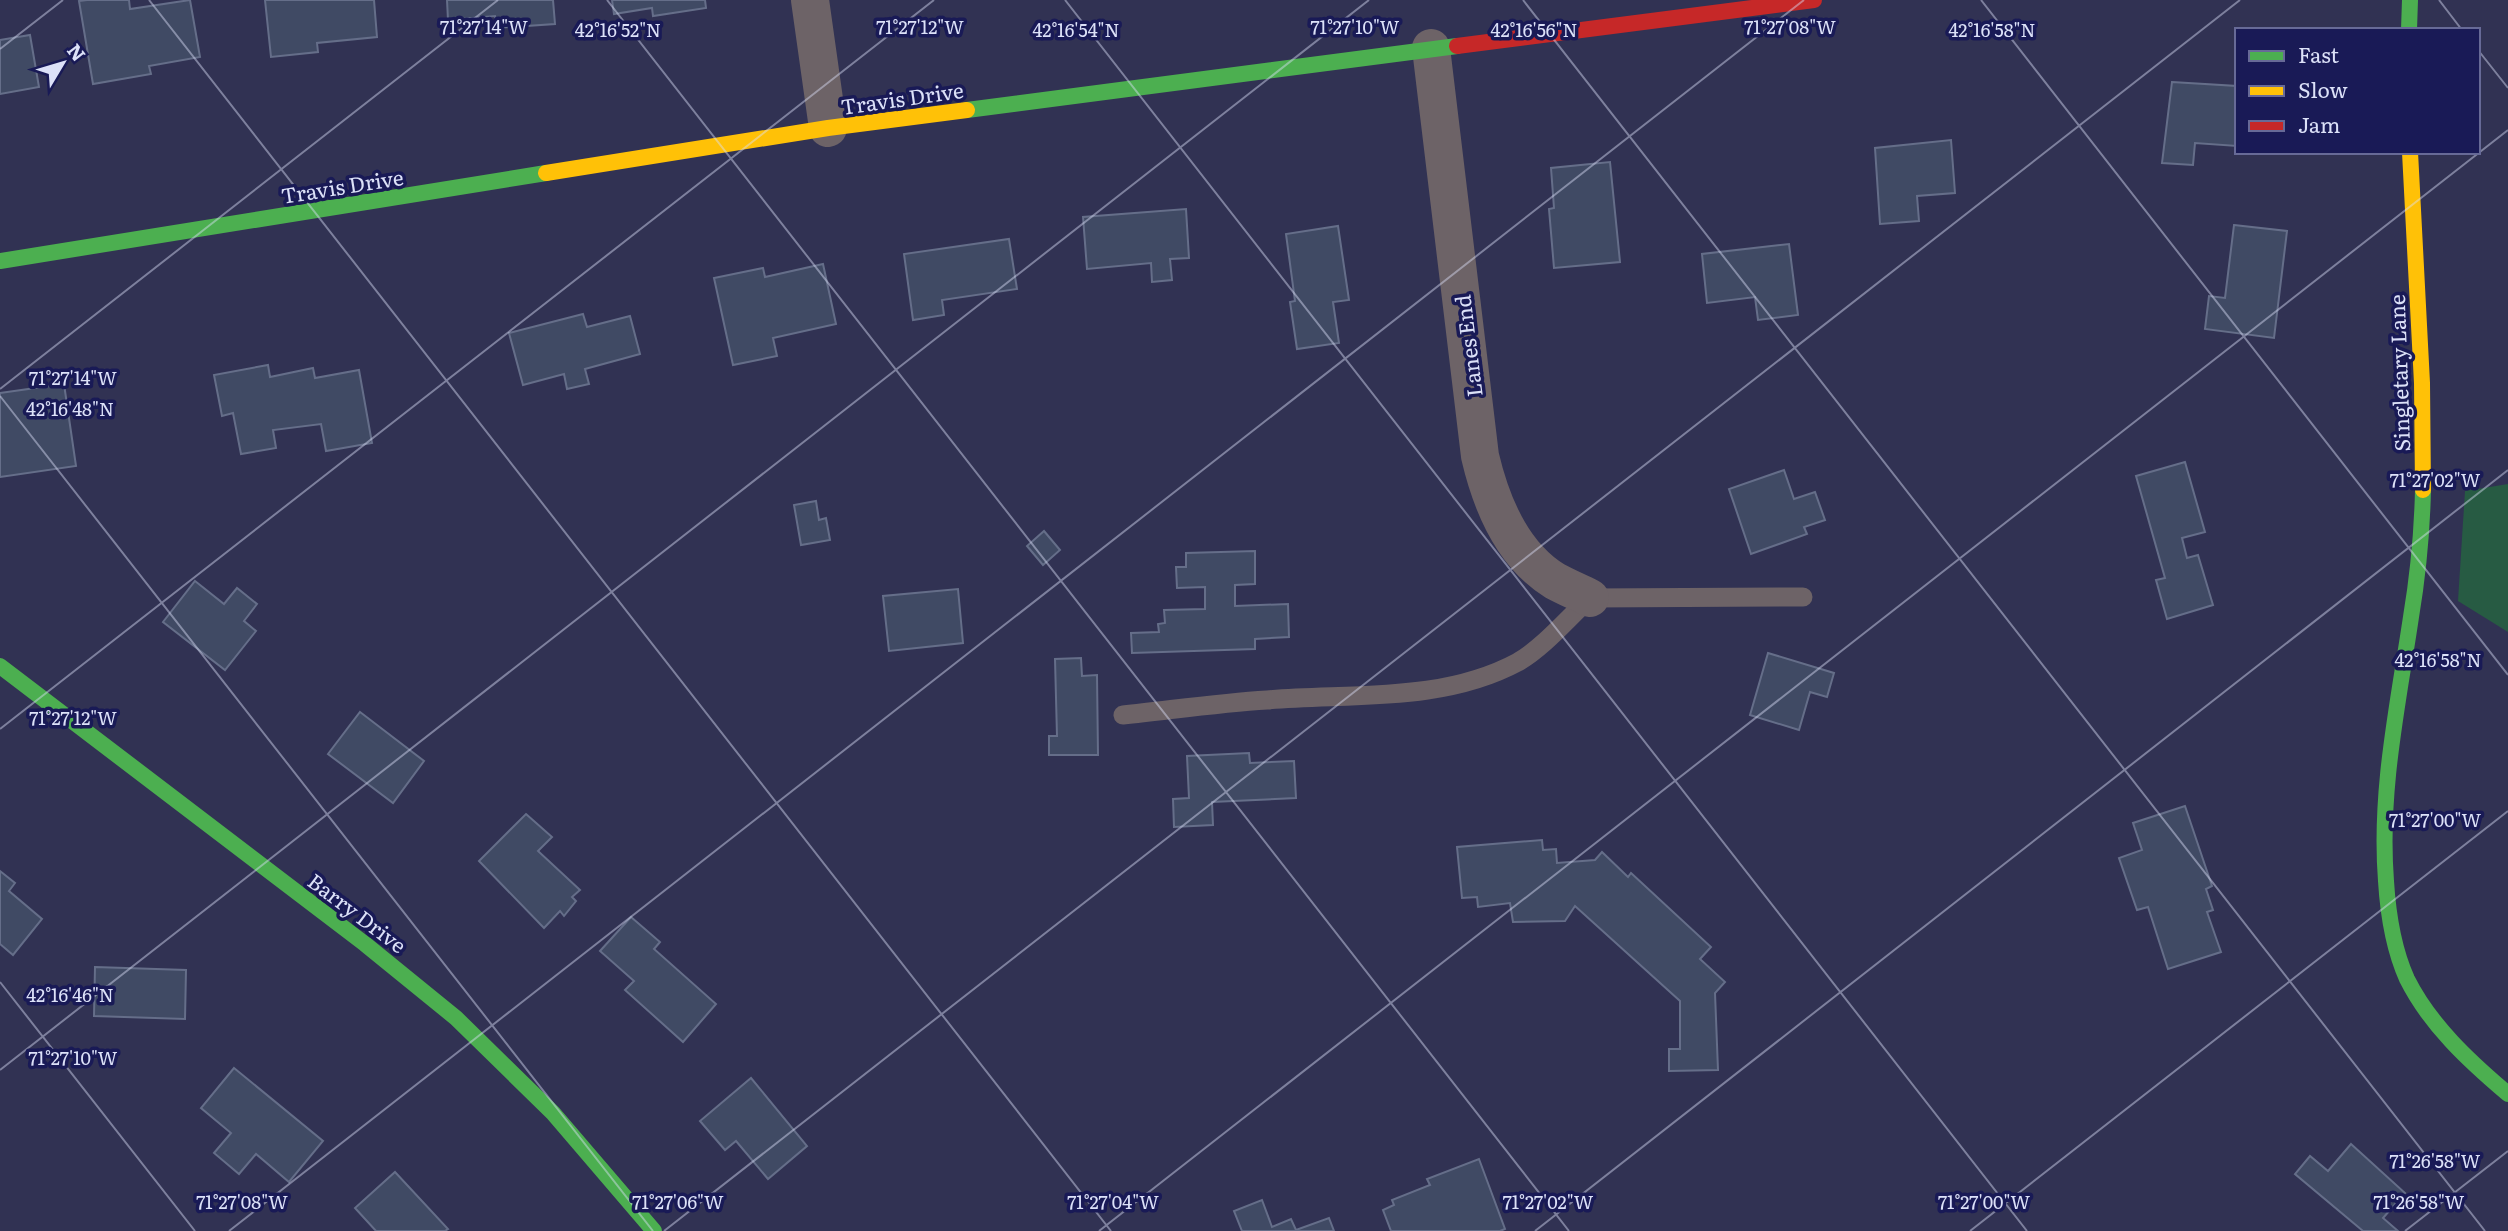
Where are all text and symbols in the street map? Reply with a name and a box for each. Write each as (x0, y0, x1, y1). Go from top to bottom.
text: 71°27'14"W (440, 13, 528, 40)
text: 71°27'12"W (876, 13, 964, 40)
text: 71°27'10"W (1310, 13, 1400, 40)
text: 71°27'08"W (1744, 13, 1836, 40)
text: 42°16'52"N (575, 16, 661, 43)
text: 42°16'54"N (1032, 16, 1120, 43)
text: 42°16'56"N (1491, 16, 1577, 43)
text: 42°16'58"N (1948, 16, 2036, 43)
north arrow (28, 28, 98, 98)
legend (2235, 28, 2480, 154)
text: N (61, 37, 93, 67)
text: Fast (2298, 38, 2339, 69)
street label: Travis Drive (839, 73, 965, 121)
text: Slow (2298, 73, 2348, 104)
text: Jam (2298, 108, 2340, 139)
street label: Travis Drive (279, 160, 406, 210)
street label: Lanes End (1445, 293, 1489, 399)
street label: Singletary Lane (2380, 294, 2416, 452)
text: 71°27'14"W (29, 364, 117, 391)
text: 42°16'48"N (26, 395, 114, 422)
text: 71°27'02"W (2390, 466, 2481, 493)
text: 42°16'58"N (2394, 646, 2482, 673)
text: 71°27'12"W (29, 704, 117, 731)
text: 71°27'00"W (2389, 806, 2481, 833)
street label: Barry Drive (302, 865, 414, 959)
text: 42°16'46"N (26, 981, 114, 1008)
text: 71°27'10"W (28, 1044, 118, 1071)
text: 71°26'58"W (2389, 1147, 2481, 1174)
text: 71°27'08"W (196, 1188, 288, 1215)
text: 71°27'06"W (632, 1188, 724, 1215)
text: 71°27'04"W (1067, 1188, 1159, 1215)
text: 71°27'02"W (1503, 1188, 1594, 1215)
text: 71°27'00"W (1938, 1188, 2030, 1215)
text: 71°26'58"W (2373, 1188, 2465, 1215)

